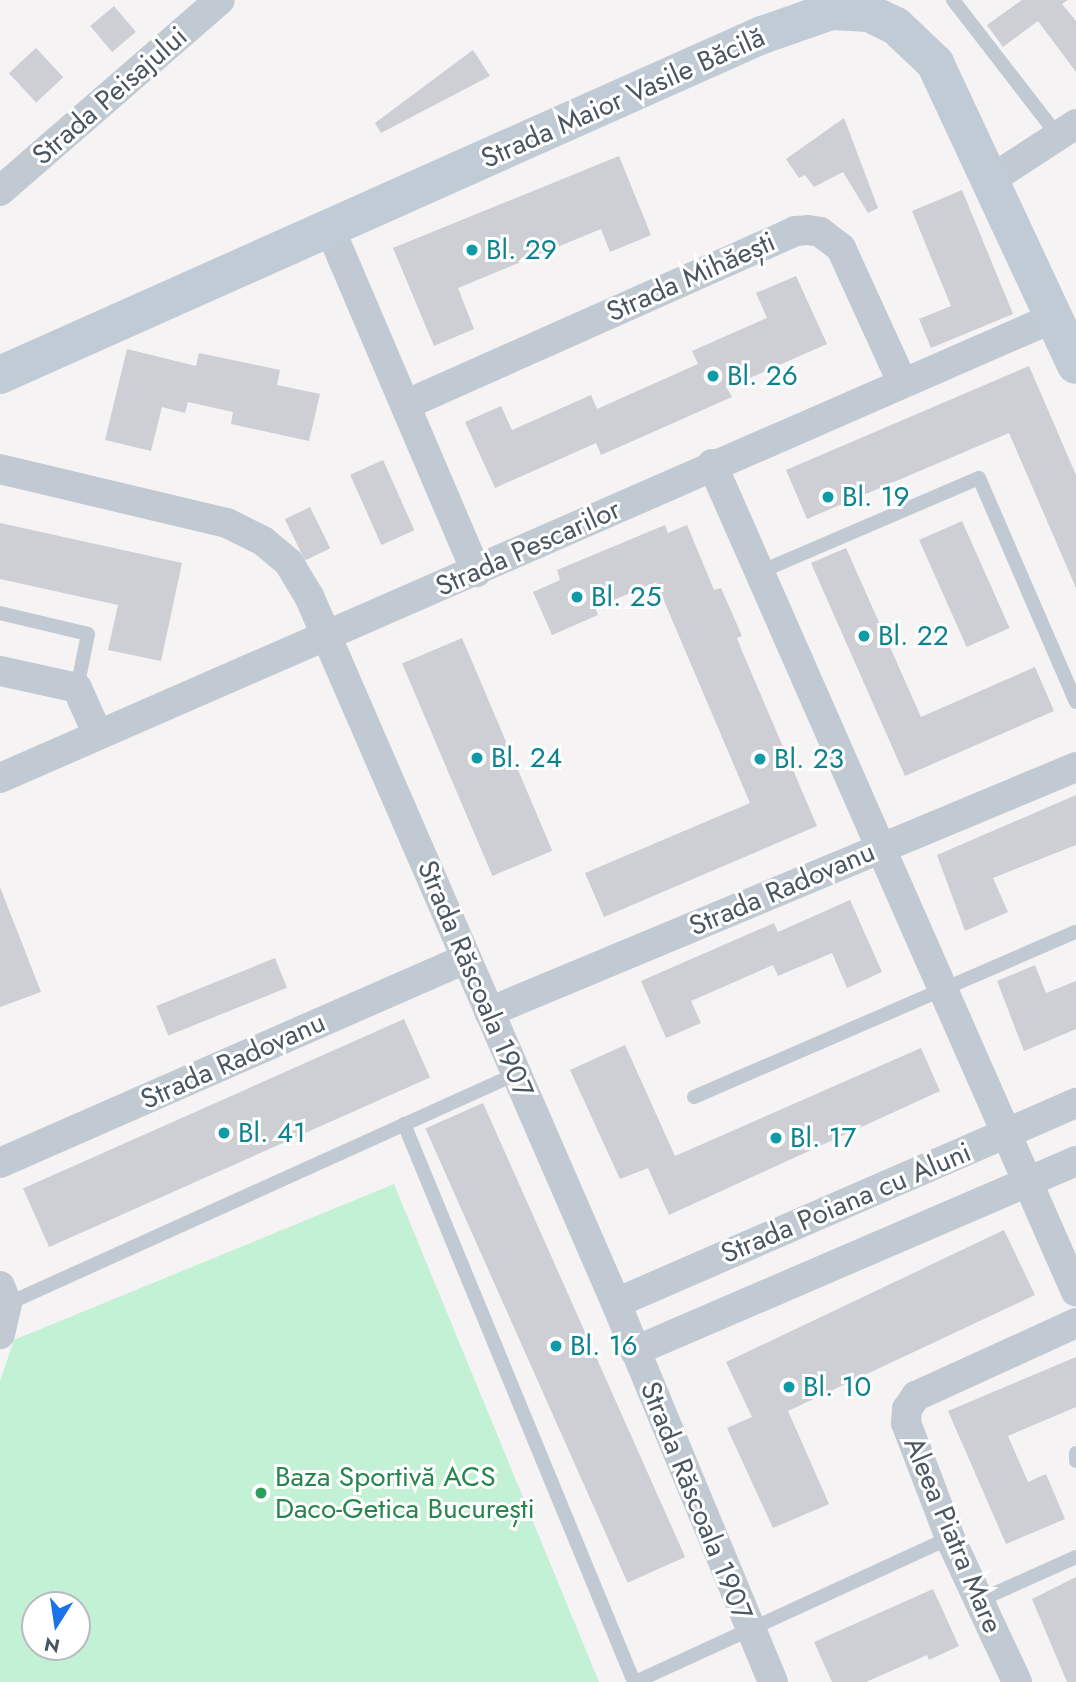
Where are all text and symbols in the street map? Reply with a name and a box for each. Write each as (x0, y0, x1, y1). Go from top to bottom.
street label: Strada Peisajului (26, 20, 194, 172)
street label: Strada Maior Vasile Băcilă (476, 20, 770, 176)
street label: Strada Mihăești (602, 225, 780, 329)
place label: Bl. 29 (486, 233, 557, 267)
marker: Bl. 29 (464, 242, 480, 258)
place label: Bl. 26 (727, 359, 798, 393)
marker: Bl. 26 (705, 368, 721, 384)
place label: Bl. 19 (842, 480, 910, 514)
marker: Bl. 19 (820, 489, 836, 505)
street label: Strada Pescarilor (431, 492, 625, 604)
place label: Bl. 25 (591, 580, 662, 614)
marker: Bl. 25 (569, 589, 585, 605)
place label: Bl. 22 (878, 619, 949, 653)
marker: Bl. 22 (856, 628, 872, 644)
place label: Bl. 24 (491, 741, 562, 775)
place label: Bl. 23 (774, 742, 844, 776)
marker: Bl. 24 (469, 750, 485, 766)
marker: Bl. 23 (752, 751, 768, 767)
street label: Strada Radovanu (684, 835, 880, 943)
street label: Strada Răscoala 1907 (410, 855, 540, 1103)
street label: Strada Radovanu (136, 1005, 330, 1117)
place label: Bl. 41 (238, 1116, 306, 1150)
place label: Bl. 17 (790, 1121, 856, 1155)
marker: Bl. 41 (216, 1125, 232, 1141)
marker: Bl. 17 (768, 1130, 784, 1146)
street label: Strada Poiana cu Aluni (716, 1135, 976, 1271)
place label: Bl. 16 (570, 1329, 638, 1363)
marker: Bl. 16 (548, 1338, 564, 1354)
place label: Bl. 10 (803, 1370, 871, 1404)
street label: Strada Răscoala 1907 (633, 1377, 759, 1625)
marker: Bl. 10 (781, 1379, 797, 1395)
street label: Aleea Piatra Mare (897, 1432, 1009, 1638)
place label: Baza Sportivă ACS Daco-Getica București (275, 1460, 535, 1526)
marker: Baza Sportivă ACS Daco-Getica București (253, 1485, 269, 1501)
north arrow (21, 1591, 91, 1661)
text: N (42, 1630, 62, 1660)

